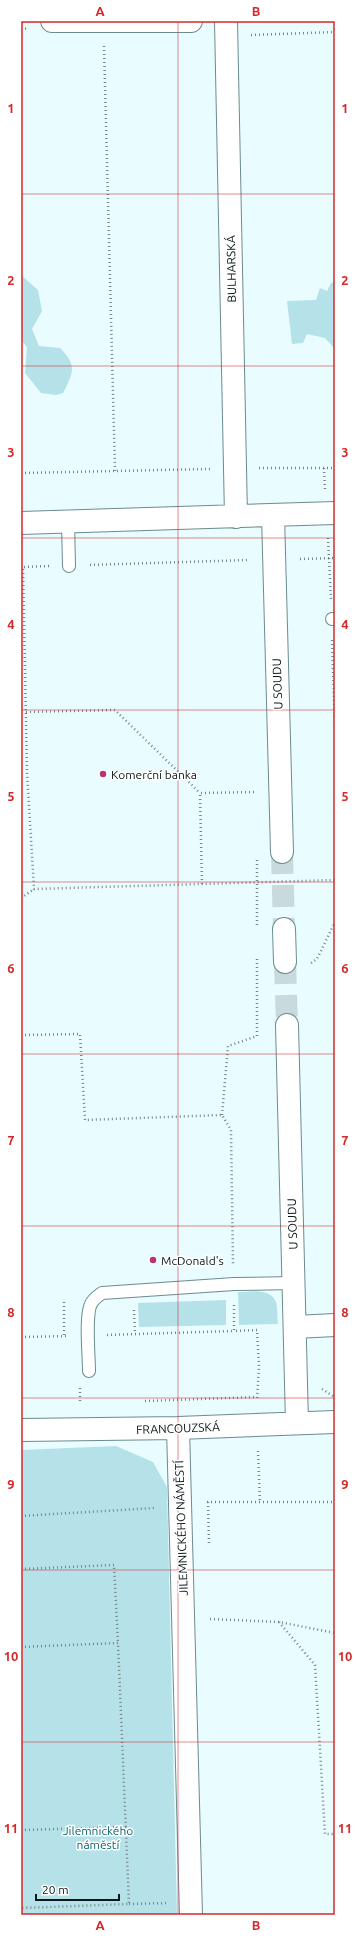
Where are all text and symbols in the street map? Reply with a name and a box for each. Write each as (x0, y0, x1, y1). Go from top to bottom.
text: A (95, 4, 105, 18)
text: B (252, 4, 261, 18)
text: 1 (7, 101, 15, 115)
text: 1 (341, 101, 349, 115)
street label: BULHARSKÁ (224, 235, 238, 303)
text: 2 (7, 273, 15, 287)
text: 2 (341, 273, 349, 287)
text: 3 (7, 445, 15, 459)
text: 3 (341, 445, 349, 459)
text: 4 (7, 617, 15, 631)
text: 4 (341, 617, 349, 631)
street label: U SOUDU (270, 658, 284, 710)
place label: Komerční banka (111, 768, 197, 781)
marker: Komerční banka (98, 769, 108, 779)
text: 5 (7, 789, 15, 803)
text: 5 (341, 789, 349, 803)
text: 6 (7, 961, 15, 975)
text: 6 (341, 961, 349, 975)
text: 7 (7, 1133, 15, 1147)
text: 7 (341, 1133, 349, 1147)
street label: U SOUDU (285, 1198, 299, 1250)
place label: McDonald's (161, 1254, 224, 1267)
marker: McDonald's (148, 1255, 158, 1265)
text: 8 (7, 1305, 15, 1319)
text: 8 (341, 1305, 349, 1319)
street label: FRANCOUZSKÁ (136, 1420, 220, 1436)
street label: JILEMNICKÉHO NÁMĚSTÍ (172, 1459, 190, 1596)
text: 9 (7, 1477, 15, 1491)
text: 9 (341, 1477, 349, 1491)
text: 10 (4, 1649, 18, 1663)
text: 10 (338, 1649, 352, 1663)
text: 11 (4, 1821, 18, 1835)
text: 11 (338, 1821, 352, 1835)
park label: Jilemnického náměstí (63, 1824, 133, 1851)
scale bar (36, 1876, 119, 1902)
text: 20 m (42, 1883, 69, 1896)
text: A (95, 1918, 105, 1932)
text: B (252, 1918, 261, 1932)

